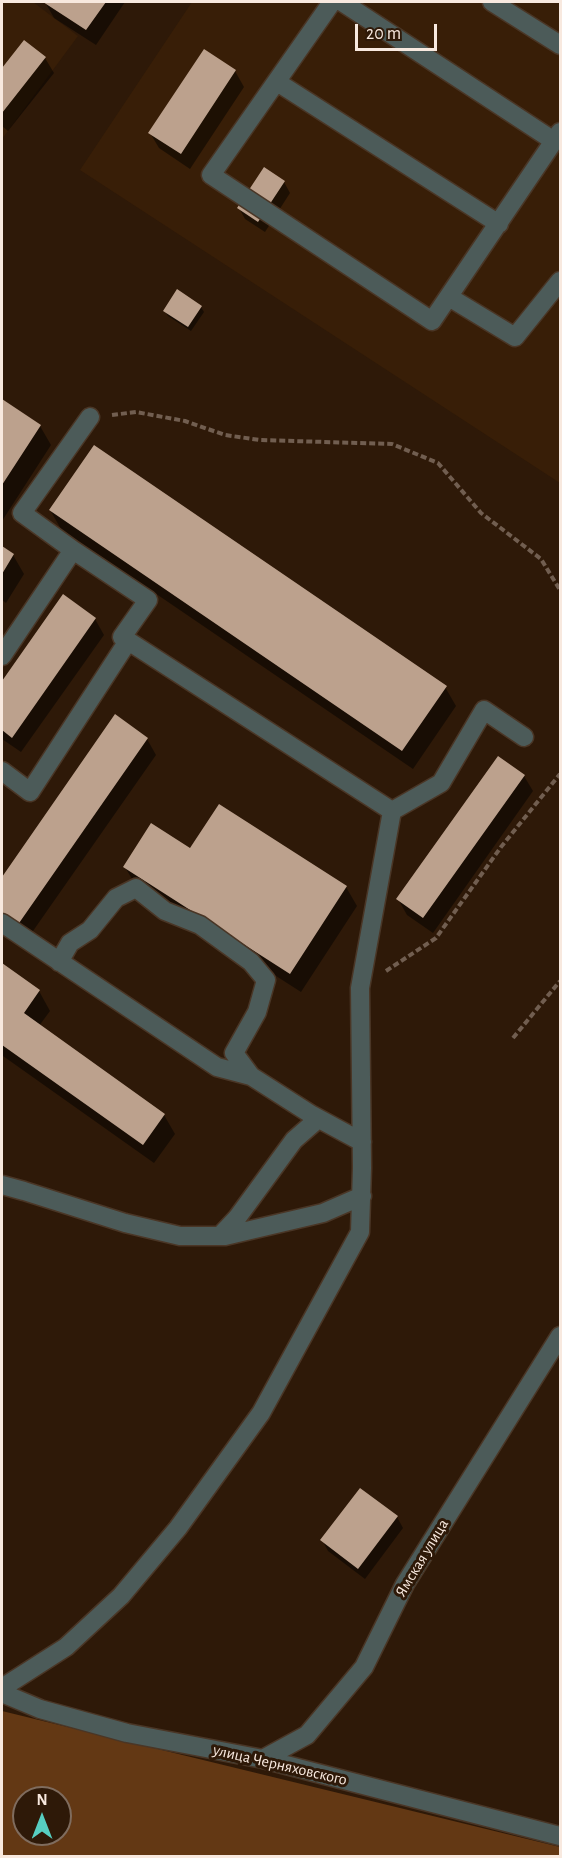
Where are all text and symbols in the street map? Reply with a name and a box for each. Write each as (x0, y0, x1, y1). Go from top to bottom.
scale bar (358, 12, 440, 50)
text: 20 m (366, 25, 401, 43)
street label: Ямская улица (391, 1516, 453, 1600)
street label: улица Черняховского (211, 1740, 349, 1790)
north arrow (12, 1786, 72, 1846)
text: N (36, 1792, 48, 1808)

